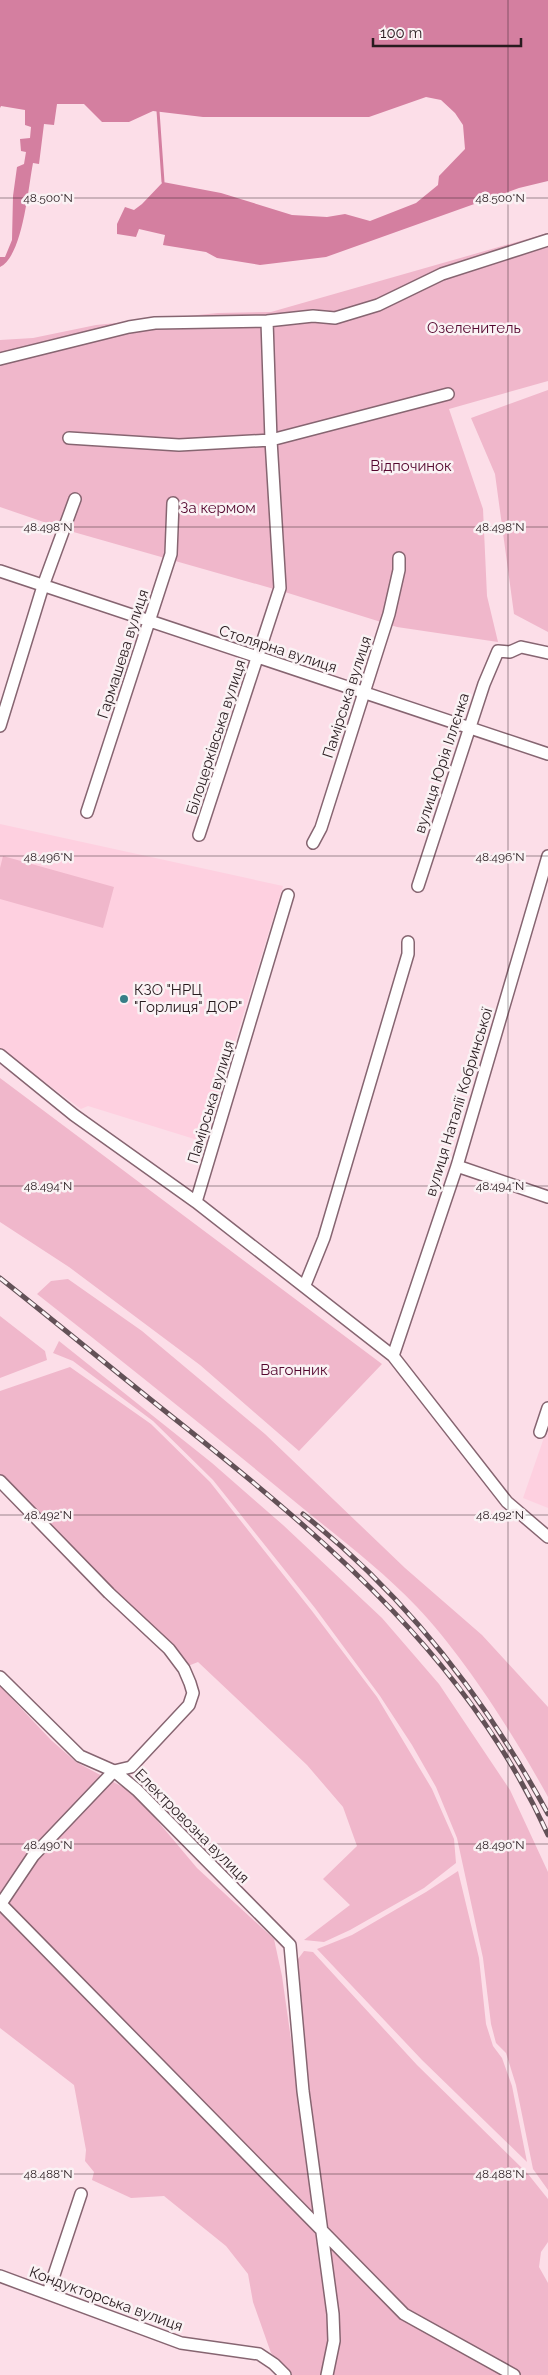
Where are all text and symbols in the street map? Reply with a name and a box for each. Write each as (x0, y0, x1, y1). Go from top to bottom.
scale bar (373, 15, 520, 47)
text: 100 m (380, 24, 422, 42)
text: 48.500°N (23, 191, 73, 205)
text: 48.500°N (475, 191, 525, 205)
park label: Озеленитель (427, 319, 521, 337)
park label: Відпочинок (370, 457, 452, 475)
park label: За кермом (180, 499, 256, 517)
text: 48.498°N (23, 520, 73, 534)
text: 48.498°N (475, 520, 525, 534)
street label: Гармашева вулиця (94, 587, 152, 721)
street label: Столярна вулиця (217, 621, 339, 677)
street label: Памірська вулиця (319, 634, 375, 760)
street label: Білоцерківська вулиця (182, 657, 250, 817)
street label: вулиця Юрія Іллєнка (411, 691, 473, 835)
text: 48.496°N (23, 850, 73, 864)
text: 48.496°N (475, 850, 525, 864)
place label: КЗО "НРЦ "Горлиця" ДОР" (134, 981, 242, 1016)
marker: КЗО "НРЦ "Горлиця" ДОР" (118, 993, 130, 1005)
street label: вулиця Наталії Кобринської (422, 1005, 497, 1198)
street label: Памірська вулиця (184, 1038, 238, 1166)
text: 48.494°N (24, 1179, 72, 1193)
text: 48.494°N (476, 1179, 524, 1193)
park label: Вагонник (260, 1361, 328, 1379)
text: 48.492°N (24, 1508, 72, 1522)
text: 48.492°N (476, 1508, 524, 1522)
street label: Електровозна вулиця (131, 1765, 253, 1887)
text: 48.490°N (23, 1838, 73, 1852)
text: 48.490°N (475, 1838, 525, 1852)
text: 48.488°N (23, 2167, 73, 2181)
text: 48.488°N (475, 2167, 525, 2181)
street label: Кондукторська вулиця (27, 2263, 185, 2335)

